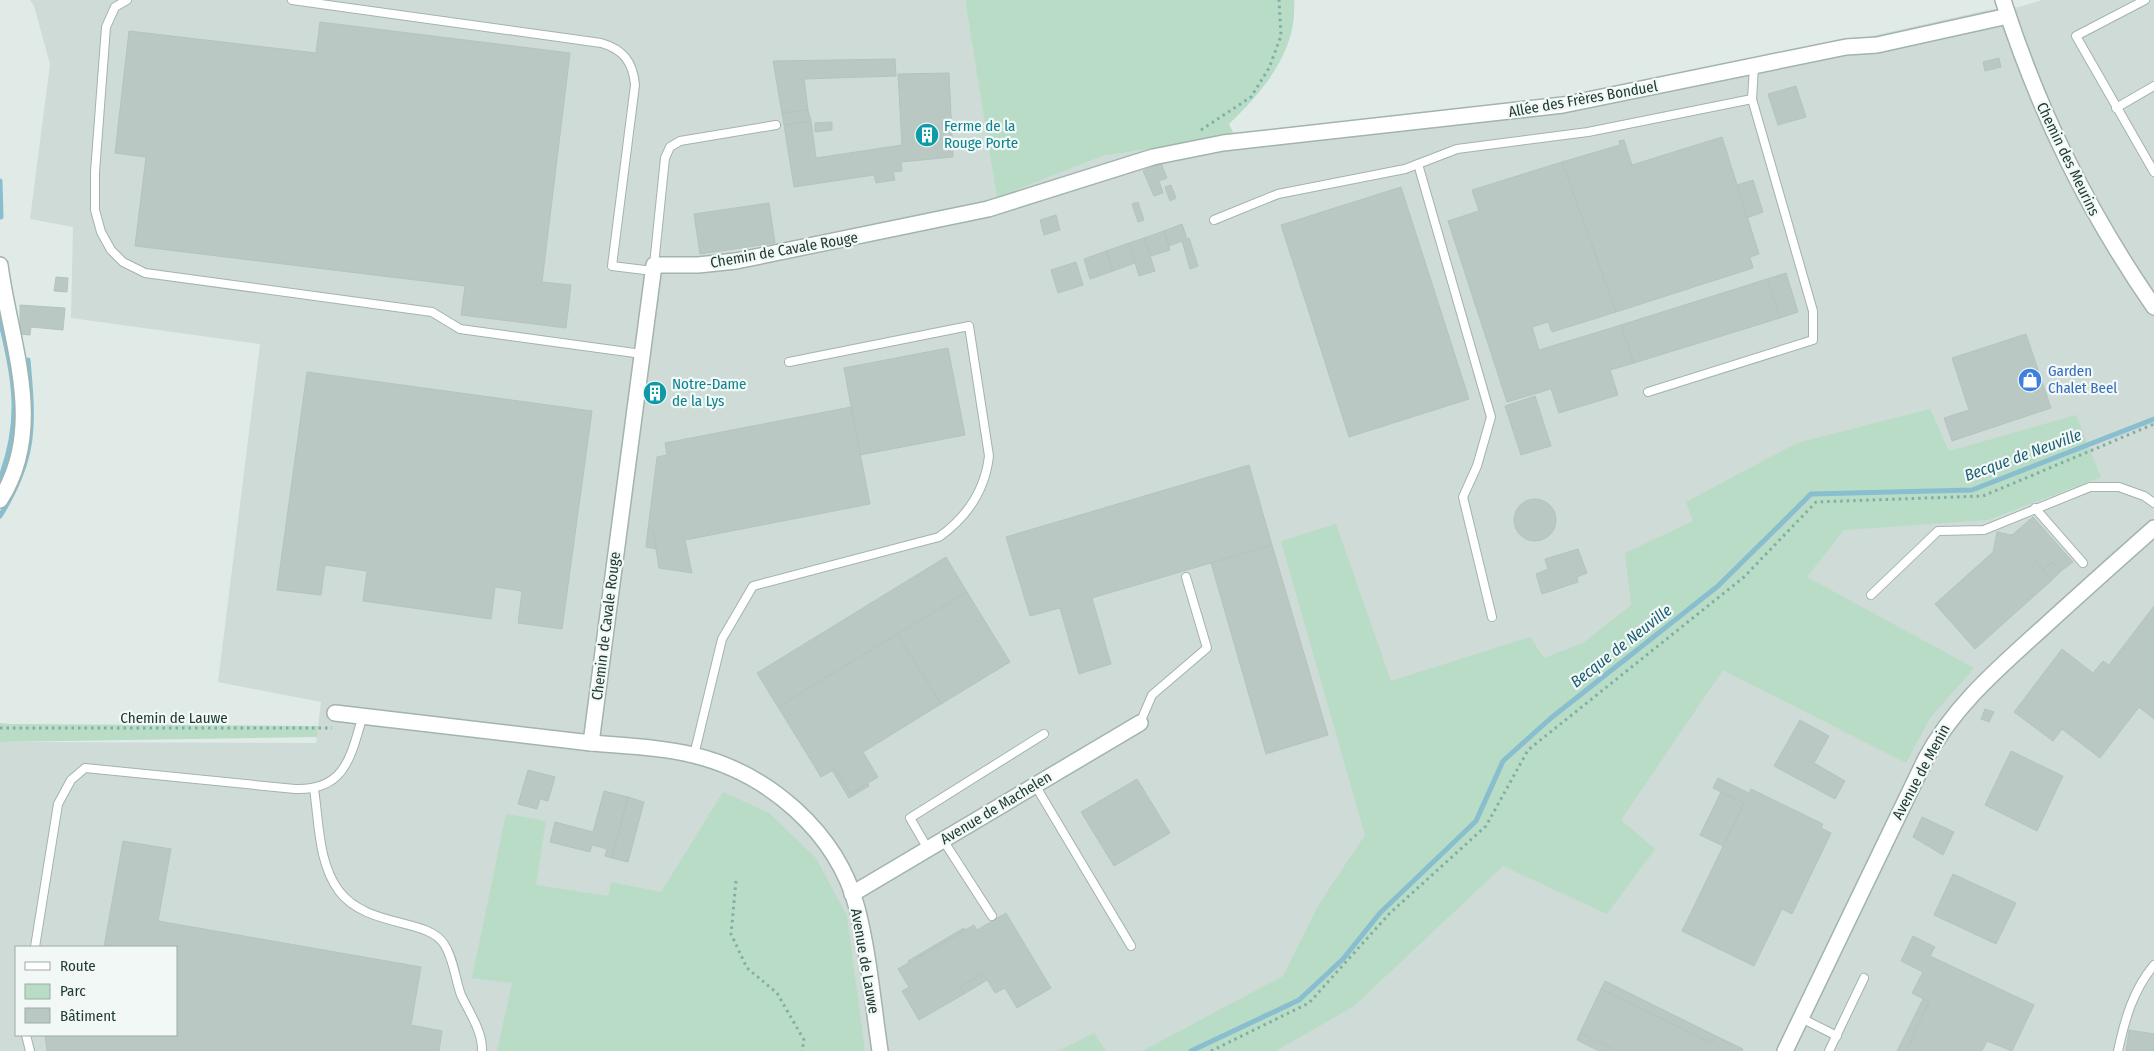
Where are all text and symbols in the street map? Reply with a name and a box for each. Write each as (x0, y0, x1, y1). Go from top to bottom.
street label: Allée des Frères Bonduel (1507, 77, 1659, 121)
street label: Chemin des Meurins (2033, 99, 2103, 219)
place label: Ferme de la Rouge Porte (944, 117, 1018, 152)
building icon: Ferme de la Rouge Porte (914, 122, 940, 148)
street label: Chemin de Cavale Rouge (709, 228, 859, 272)
place label: Garden Chalet Beel (2048, 362, 2117, 397)
shop icon: Garden Chalet Beel (2017, 367, 2043, 393)
place label: Notre-Dame de la Lys (672, 375, 747, 410)
building icon: Notre-Dame de la Lys (642, 380, 668, 406)
water label: Becque de Neuville (1962, 425, 2084, 485)
street label: Chemin de Cavale Rouge (588, 551, 624, 701)
water label: Becque de Neuville (1567, 600, 1676, 691)
street label: Chemin de Lauwe (120, 709, 228, 727)
street label: Avenue de Menin (1888, 721, 1954, 823)
street label: Avenue de Machelen (937, 768, 1055, 848)
street label: Avenue de Lauwe (847, 907, 883, 1015)
legend (15, 946, 178, 1036)
text: Route (60, 957, 96, 975)
text: Parc (60, 982, 86, 1000)
text: Bâtiment (60, 1007, 116, 1025)

